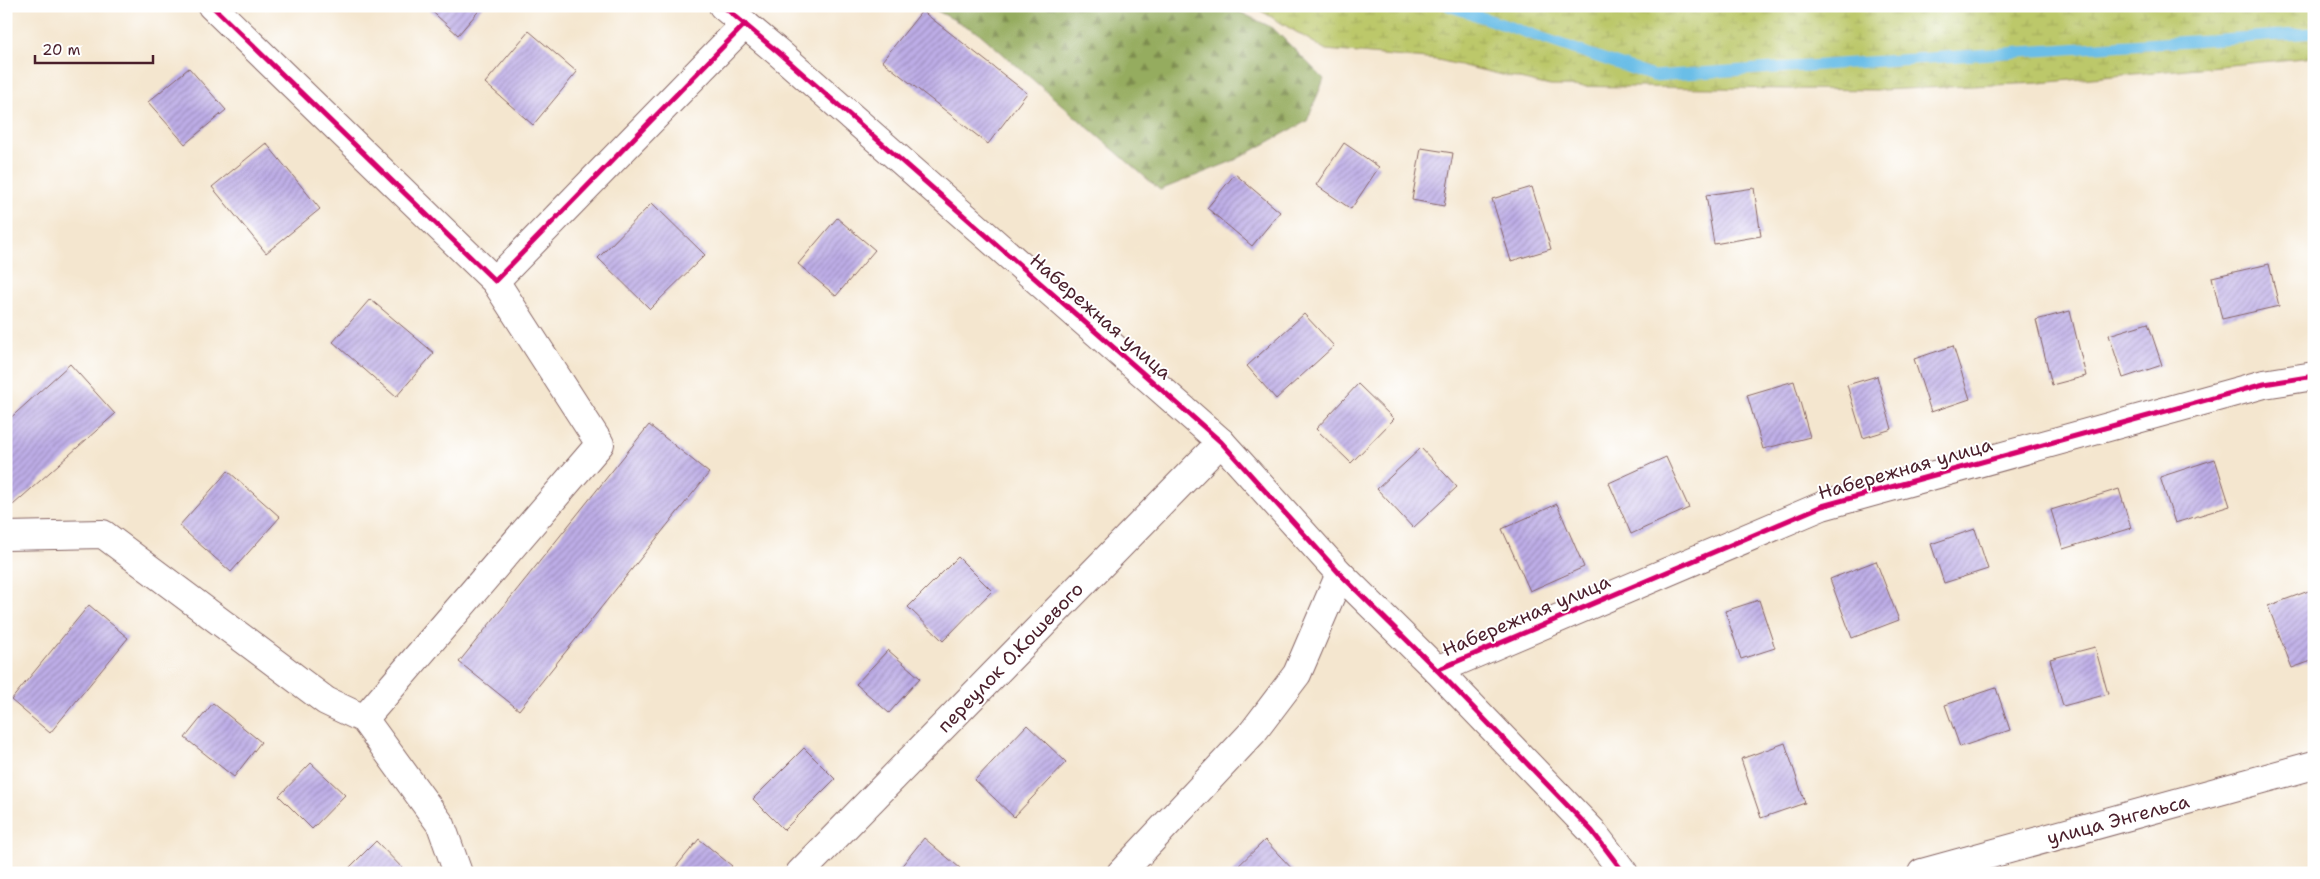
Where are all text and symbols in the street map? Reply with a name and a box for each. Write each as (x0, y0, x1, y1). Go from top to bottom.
scale bar (35, 32, 152, 64)
text: 20 m (42, 40, 81, 60)
street label: Набережная улица (1024, 248, 1177, 385)
street label: Набережная улица (1815, 432, 1995, 505)
street label: Набережная улица (1438, 569, 1614, 662)
street label: переулок О.Кошевого (932, 577, 1089, 738)
street label: улица Энгельса (2044, 788, 2192, 850)

